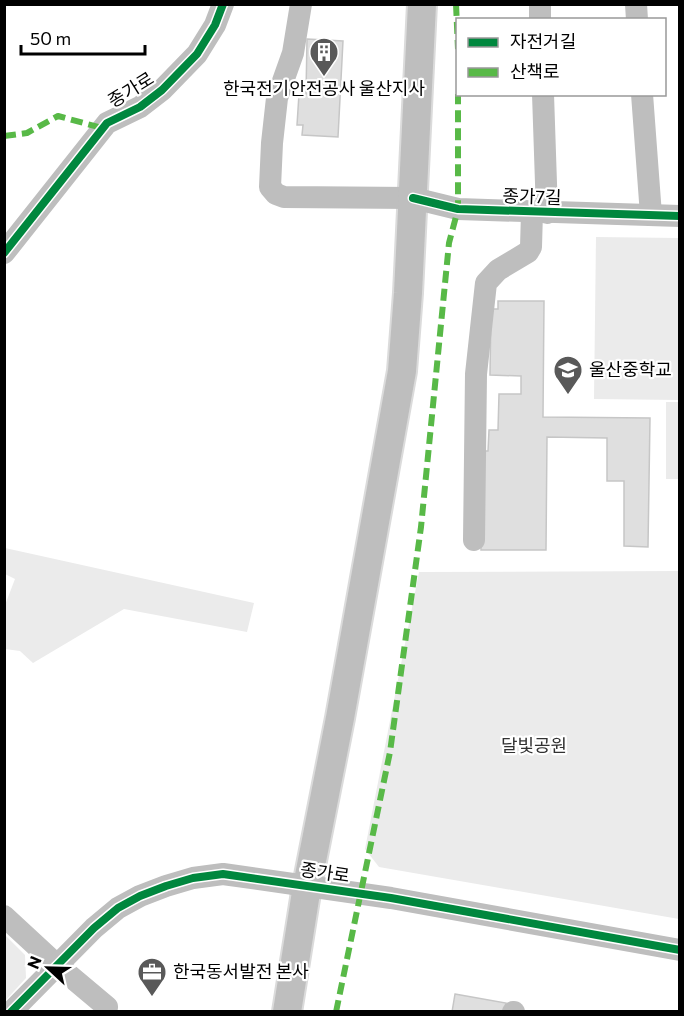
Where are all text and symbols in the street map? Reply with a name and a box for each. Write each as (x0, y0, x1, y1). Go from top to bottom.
scale bar (21, 18, 146, 56)
legend (456, 18, 666, 96)
text: 50 m (30, 27, 71, 49)
text: 자전거길 (510, 30, 576, 52)
building icon: 한국전기안전공사 울산지사 (308, 36, 340, 78)
text: 산책로 (510, 60, 560, 82)
street label: 종가로 (104, 67, 157, 112)
place label: 한국전기안전공사 울산지사 (223, 77, 426, 99)
street label: 종가7길 (502, 184, 562, 208)
school or university icon: 울산중학교 (552, 354, 584, 396)
place label: 울산중학교 (589, 358, 672, 380)
park label: 달빛공원 (501, 734, 567, 756)
street label: 종가로 (299, 858, 351, 886)
north arrow (18, 938, 78, 998)
text: N (23, 953, 45, 971)
office icon: 한국동서발전 본사 (136, 956, 168, 998)
place label: 한국동서발전 본사 (173, 960, 309, 982)

